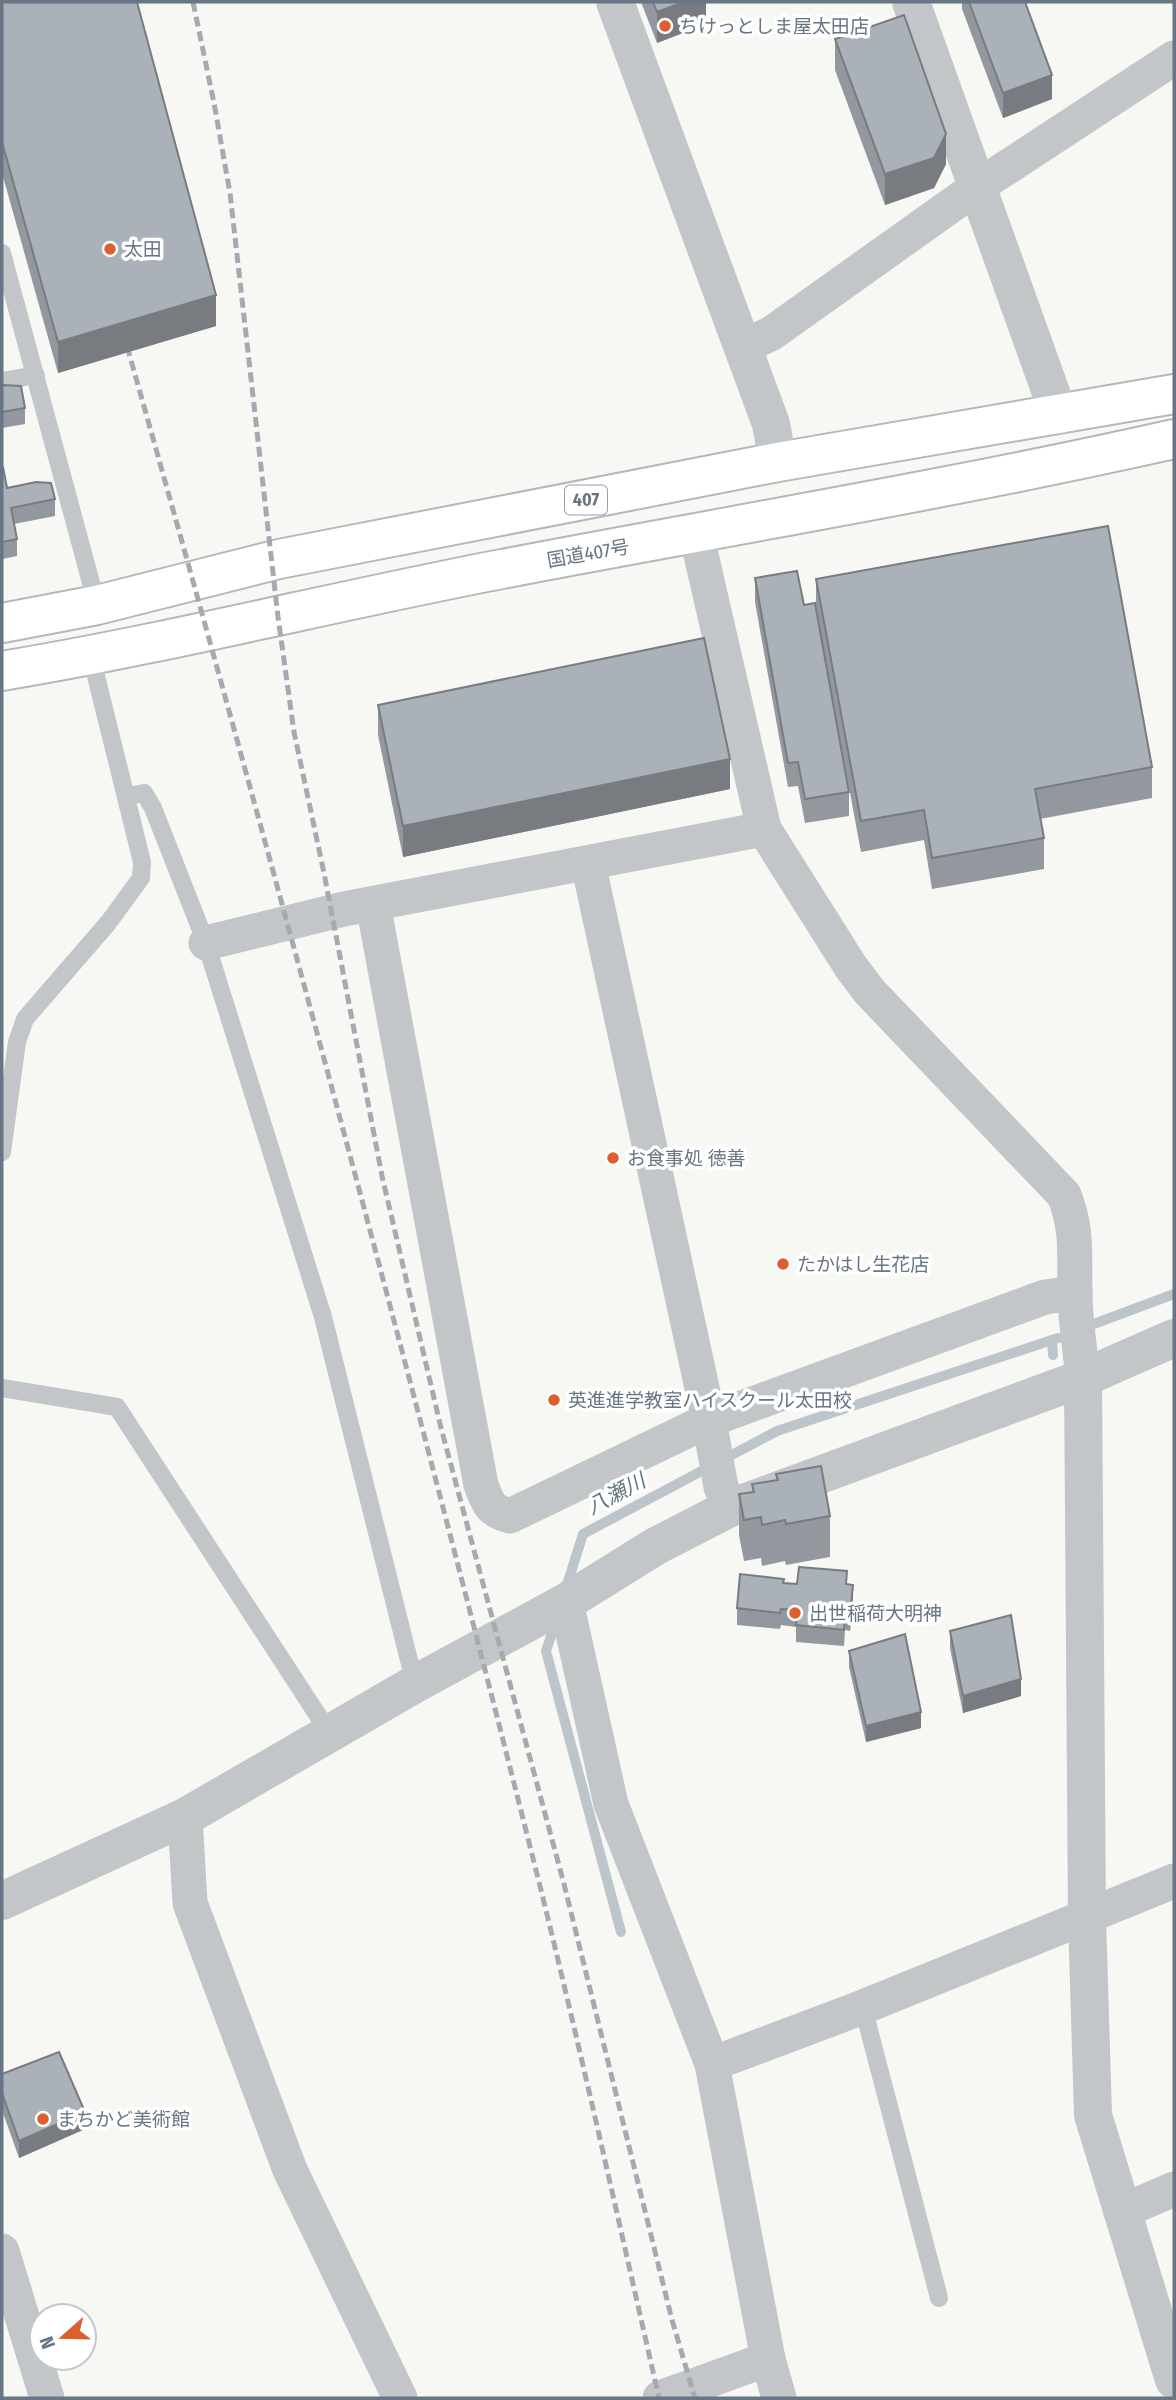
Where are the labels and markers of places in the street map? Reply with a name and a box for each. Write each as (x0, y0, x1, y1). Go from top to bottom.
place label: ちけっとしま屋太田店 (679, 15, 869, 38)
marker: ちけっとしま屋太田店 (657, 18, 673, 34)
place label: 太田 (124, 238, 162, 261)
marker: 太田 (102, 241, 118, 257)
place label: お食事処 徳善 (627, 1147, 745, 1170)
marker: お食事処 徳善 (605, 1150, 621, 1166)
place label: たかはし生花店 (797, 1253, 929, 1276)
marker: たかはし生花店 (775, 1256, 791, 1272)
place label: 英進進学教室ハイスクール太田校 (568, 1389, 852, 1412)
marker: 英進進学教室ハイスクール太田校 (546, 1392, 562, 1408)
place label: 出世稲荷大明神 (809, 1602, 942, 1625)
marker: 出世稲荷大明神 (787, 1605, 803, 1621)
place label: まちかど美術館 (57, 2108, 190, 2131)
marker: まちかど美術館 (35, 2111, 51, 2127)

